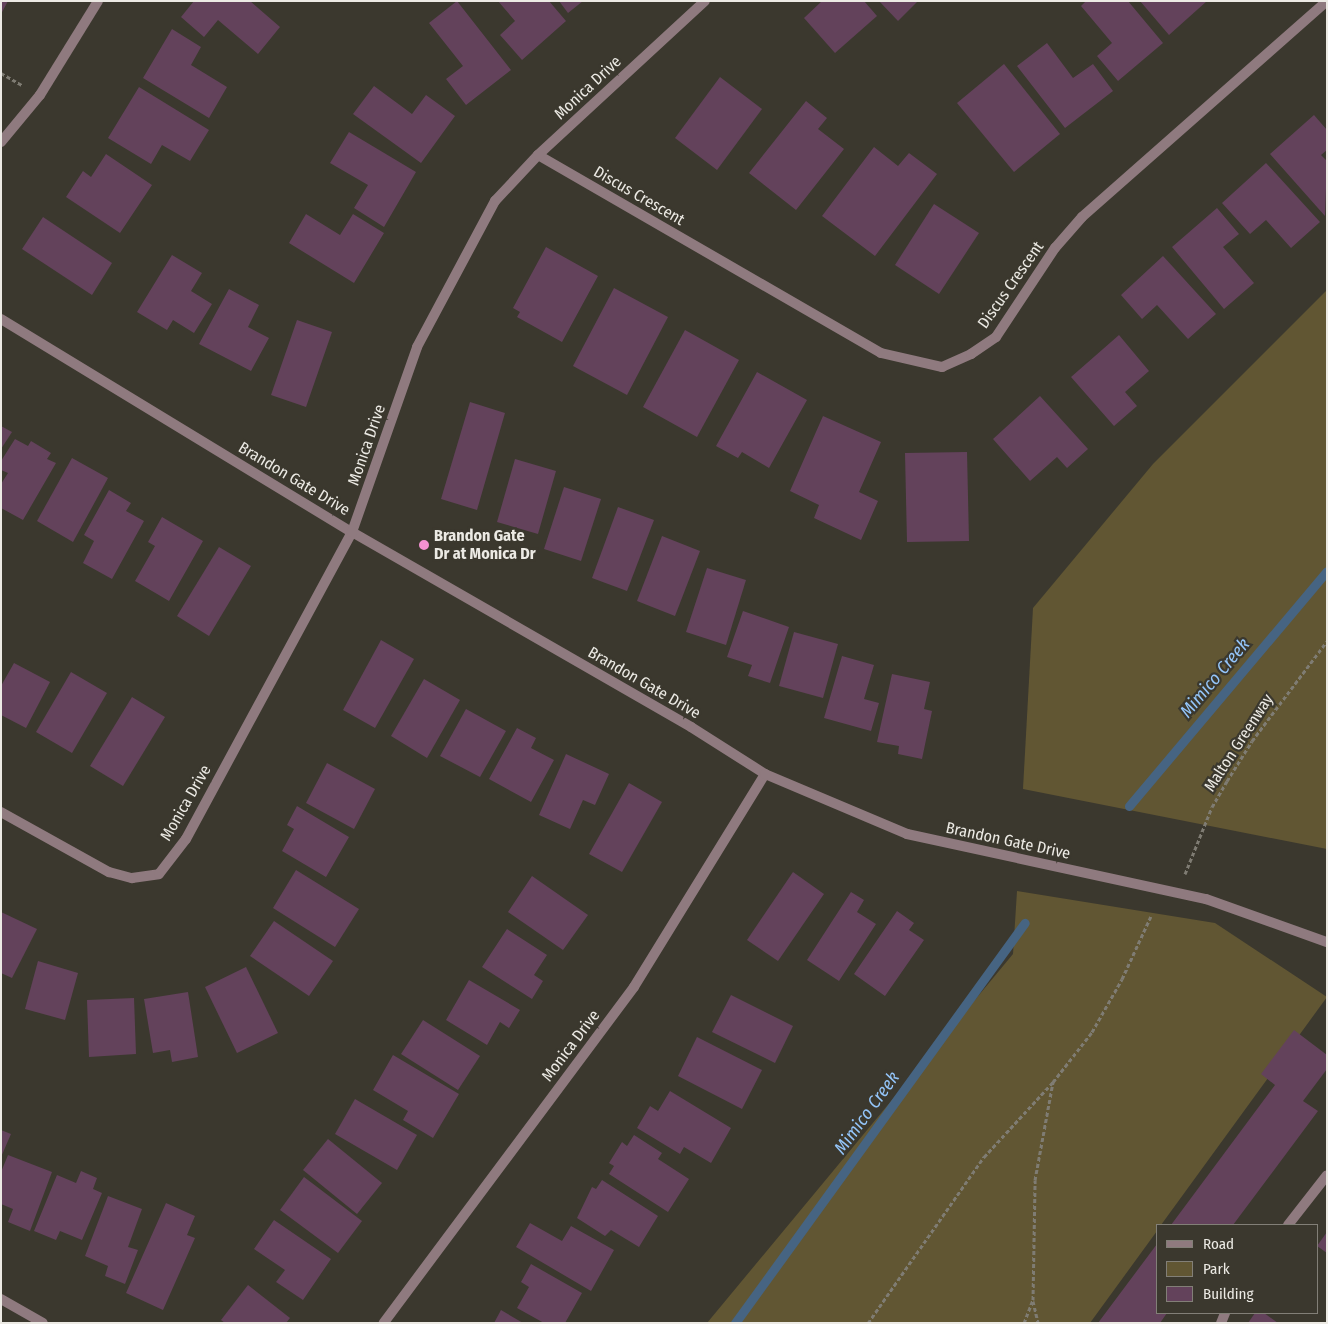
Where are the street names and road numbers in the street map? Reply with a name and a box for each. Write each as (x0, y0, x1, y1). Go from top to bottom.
street label: Monica Drive (551, 52, 625, 124)
street label: Discus Crescent (590, 162, 688, 230)
street label: Discus Crescent (974, 238, 1048, 332)
street label: Monica Drive (344, 402, 390, 488)
street label: Brandon Gate Drive (235, 438, 353, 520)
street label: Brandon Gate Drive (584, 643, 704, 723)
street label: Malton Greenway (1200, 691, 1278, 795)
street label: Monica Drive (157, 762, 215, 844)
street label: Brandon Gate Drive (944, 818, 1072, 864)
street label: Monica Drive (538, 1007, 604, 1085)

